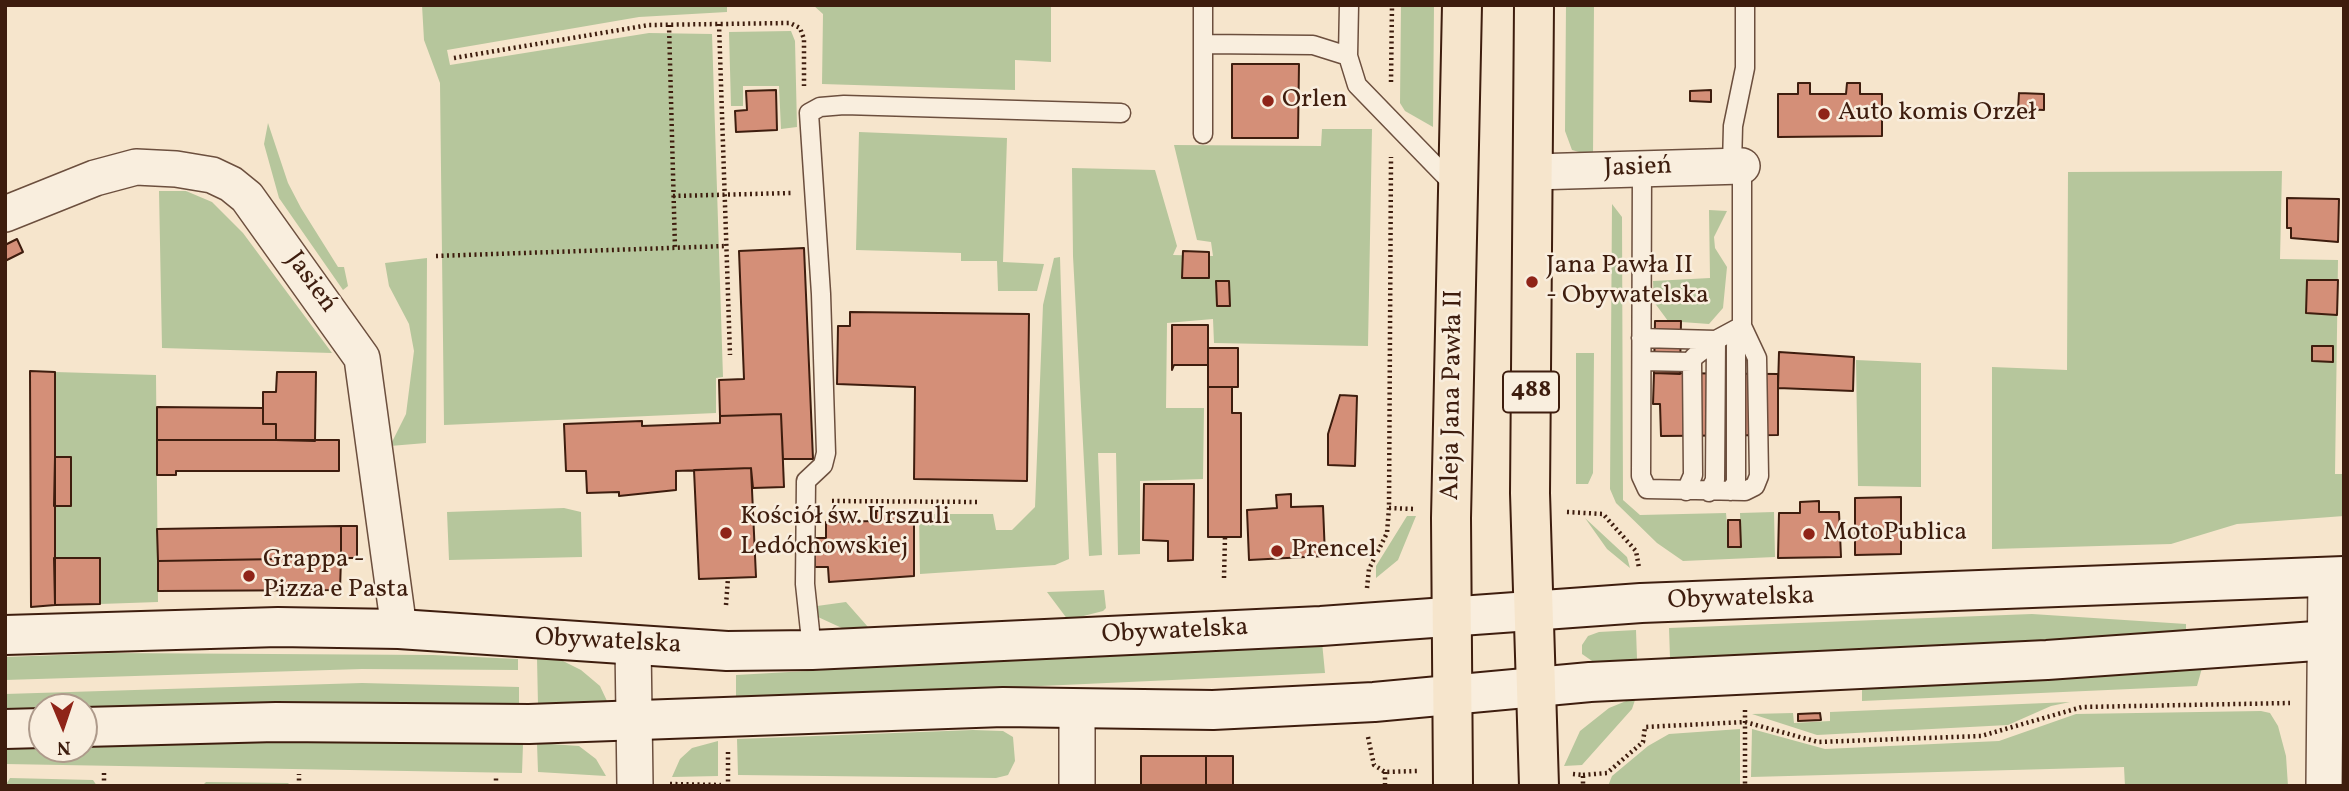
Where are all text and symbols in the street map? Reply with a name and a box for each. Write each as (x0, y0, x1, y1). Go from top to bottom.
place label: Orlen (1282, 85, 1348, 117)
marker: Orlen (1260, 93, 1276, 109)
place label: Auto komis Orzeł (1838, 98, 2036, 130)
marker: Auto komis Orzeł (1816, 106, 1832, 122)
street label: Jasień (1603, 152, 1673, 186)
street label: Jasień (277, 246, 343, 320)
place label: Jana Pawła II - Obywatelska (1546, 251, 1709, 312)
marker: Jana Pawła II - Obywatelska (1524, 274, 1540, 290)
street label: Aleja Jana Pawła II (1437, 289, 1471, 501)
road number: 488 (1503, 372, 1559, 412)
place label: Kościół św. Urszuli Ledóchowskiej (740, 502, 950, 564)
place label: MotoPublica (1823, 518, 1967, 550)
marker: Kościół św. Urszuli Ledóchowskiej (718, 525, 734, 541)
marker: MotoPublica (1801, 526, 1817, 542)
place label: Prencel (1291, 535, 1377, 567)
marker: Prencel (1269, 543, 1285, 559)
place label: Grappa - Pizza e Pasta (263, 545, 409, 606)
marker: Grappa - Pizza e Pasta (241, 568, 257, 584)
street label: Obywatelska (1667, 582, 1815, 618)
street label: Obywatelska (1101, 614, 1249, 652)
street label: Obywatelska (534, 624, 682, 662)
north arrow (28, 693, 98, 763)
text: N (56, 734, 71, 760)

